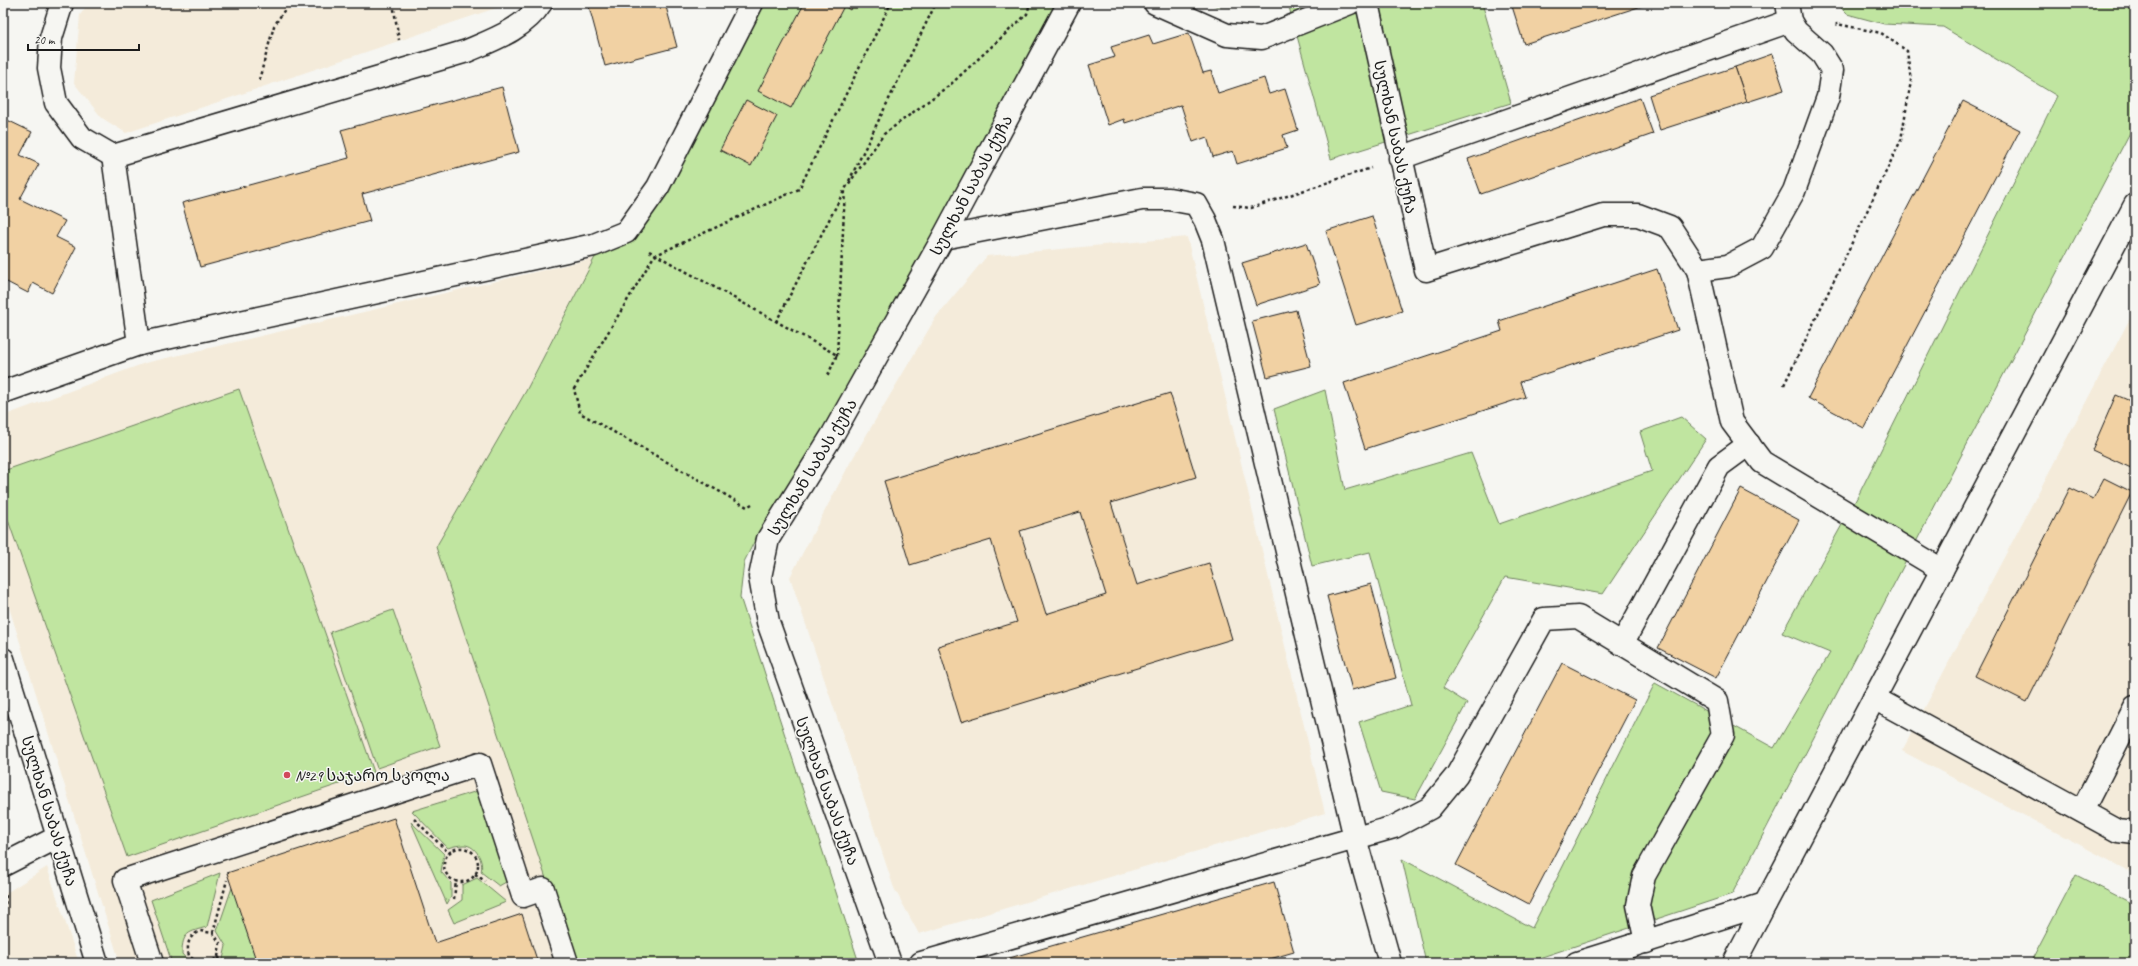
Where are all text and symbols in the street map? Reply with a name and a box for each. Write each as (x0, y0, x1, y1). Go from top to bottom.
scale bar (28, 26, 139, 52)
text: 20 m (34, 32, 56, 48)
street label: სულხან საბას ქუჩა (1369, 59, 1421, 216)
street label: სულხან საბას ქუჩა (926, 112, 1017, 259)
street label: სულხან საბას ქუჩა (764, 395, 862, 540)
street label: სულხან საბას ქუჩა (791, 714, 863, 868)
street label: სულხან საბას ქუჩა (17, 734, 81, 889)
place label: №29 საჯარო სკოლა (295, 766, 450, 786)
marker: №29 საჯარო სკოლა (282, 770, 292, 780)

